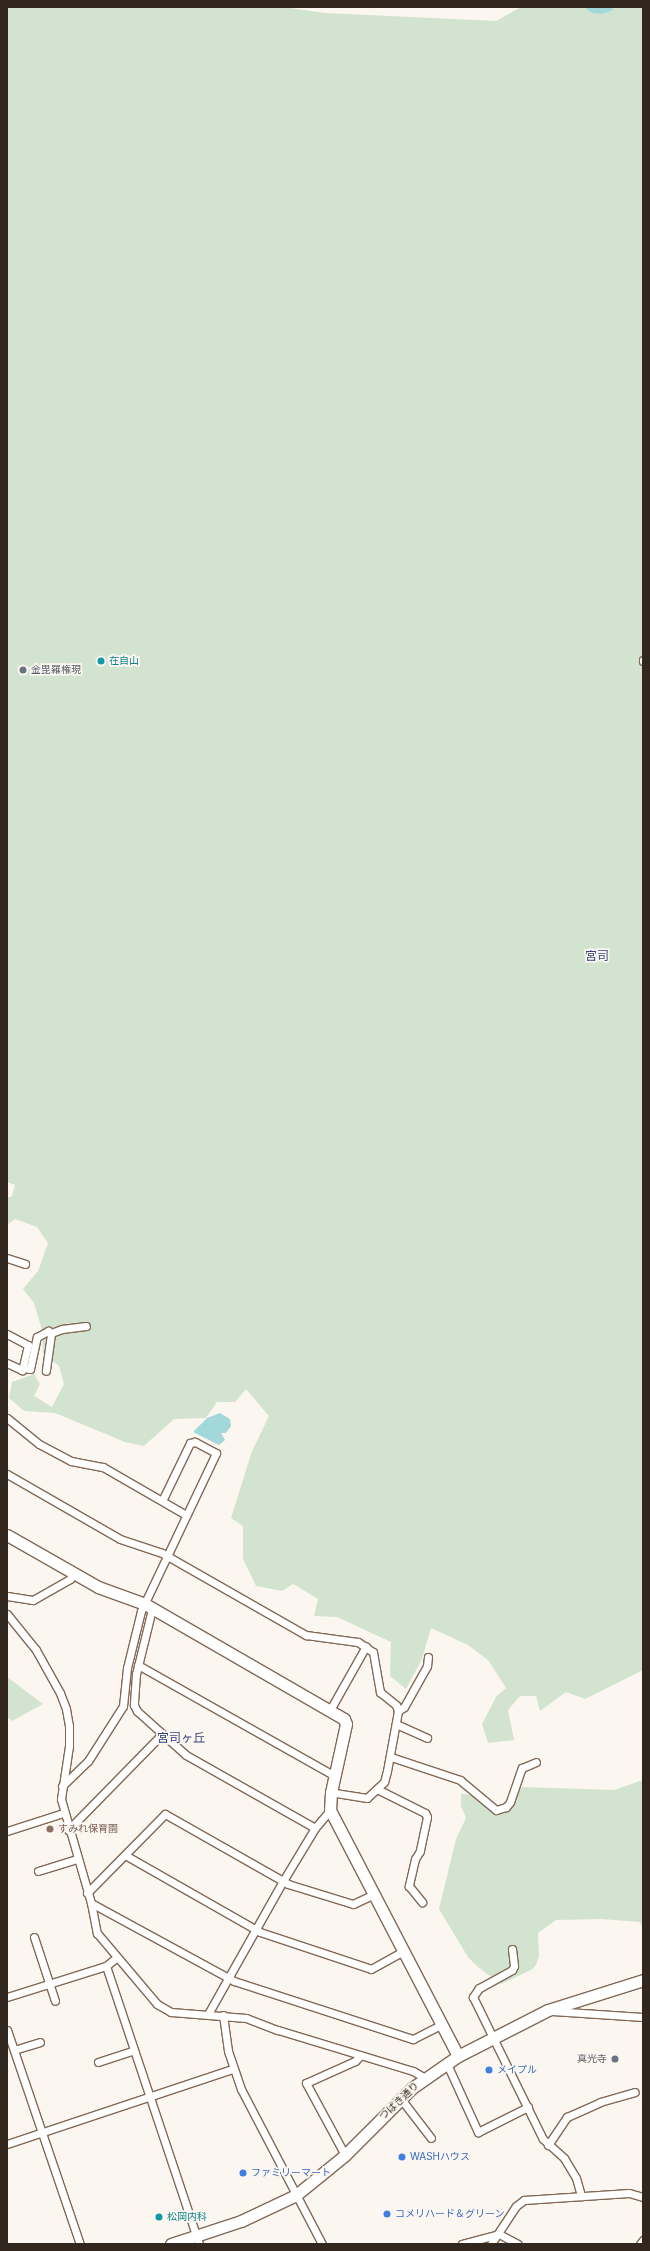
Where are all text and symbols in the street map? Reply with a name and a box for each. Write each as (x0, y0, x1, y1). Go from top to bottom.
place label: 在自山 (109, 655, 139, 667)
marker: 在自山 (96, 656, 106, 666)
place label: 金毘羅権現 (31, 664, 81, 676)
marker: 金毘羅権現 (18, 665, 28, 675)
district label: 宮司 (585, 949, 609, 963)
district label: 宮司ヶ丘 (157, 1731, 205, 1745)
place label: すみれ保育園 (58, 1823, 118, 1835)
marker: すみれ保育園 (45, 1824, 55, 1834)
place label: 真光寺 (577, 2053, 607, 2065)
marker: 真光寺 (610, 2054, 620, 2064)
place label: メイプル (497, 2064, 537, 2076)
marker: メイプル (484, 2065, 494, 2075)
street label: つばき通り (377, 2080, 421, 2122)
place label: WASHハウス (410, 2151, 470, 2163)
marker: WASHハウス (397, 2152, 407, 2162)
place label: ファミリーマート (251, 2167, 331, 2179)
marker: ファミリーマート (238, 2168, 248, 2178)
place label: コメリハード＆グリーン (395, 2208, 505, 2220)
marker: コメリハード＆グリーン (382, 2209, 392, 2219)
place label: 松岡内科 (167, 2211, 207, 2223)
marker: 松岡内科 (154, 2212, 164, 2222)

